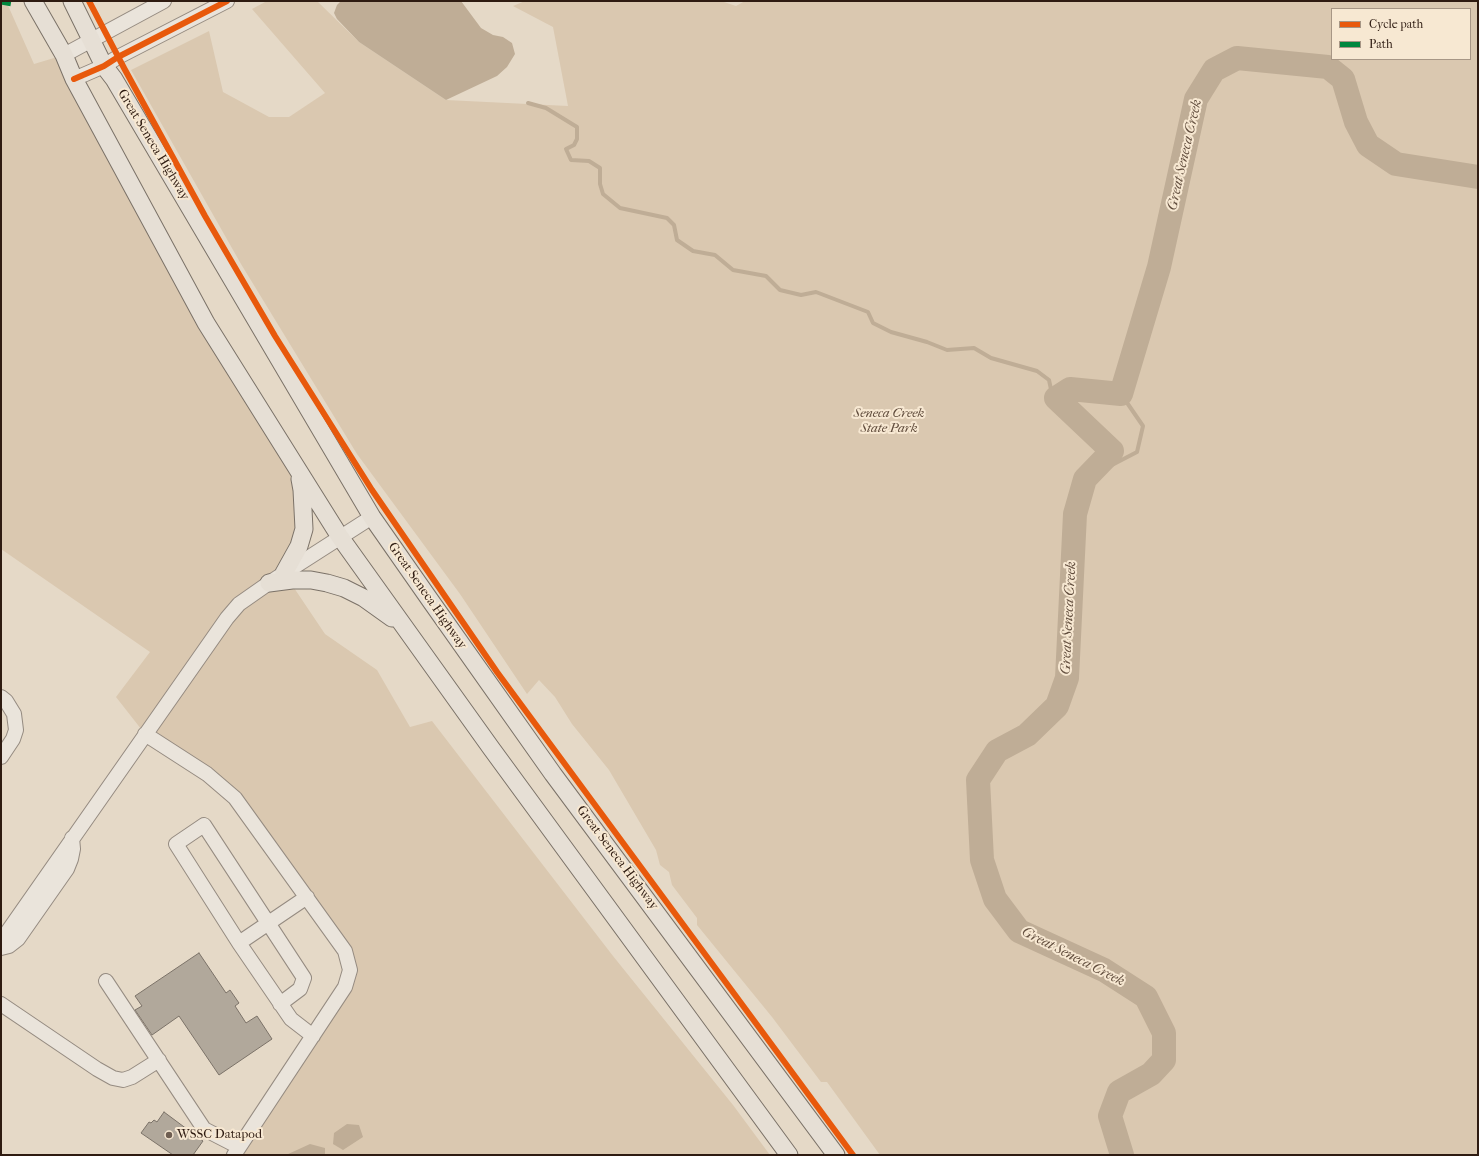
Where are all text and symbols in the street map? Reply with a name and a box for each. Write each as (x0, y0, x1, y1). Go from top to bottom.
legend (1331, 8, 1471, 60)
text: Cycle path (1369, 17, 1423, 31)
text: Path (1369, 37, 1393, 51)
street label: Great Seneca Highway (114, 87, 192, 203)
water label: Great Seneca Creek (1164, 98, 1206, 212)
park label: Seneca Creek State Park (854, 406, 924, 437)
street label: Great Seneca Highway (384, 540, 470, 652)
water label: Great Seneca Creek (1058, 561, 1080, 675)
street label: Great Seneca Highway (573, 803, 661, 913)
water label: Great Seneca Creek (1019, 924, 1127, 990)
place label: WSSC Datapod (177, 1127, 262, 1143)
marker: WSSC Datapod (164, 1130, 174, 1140)

